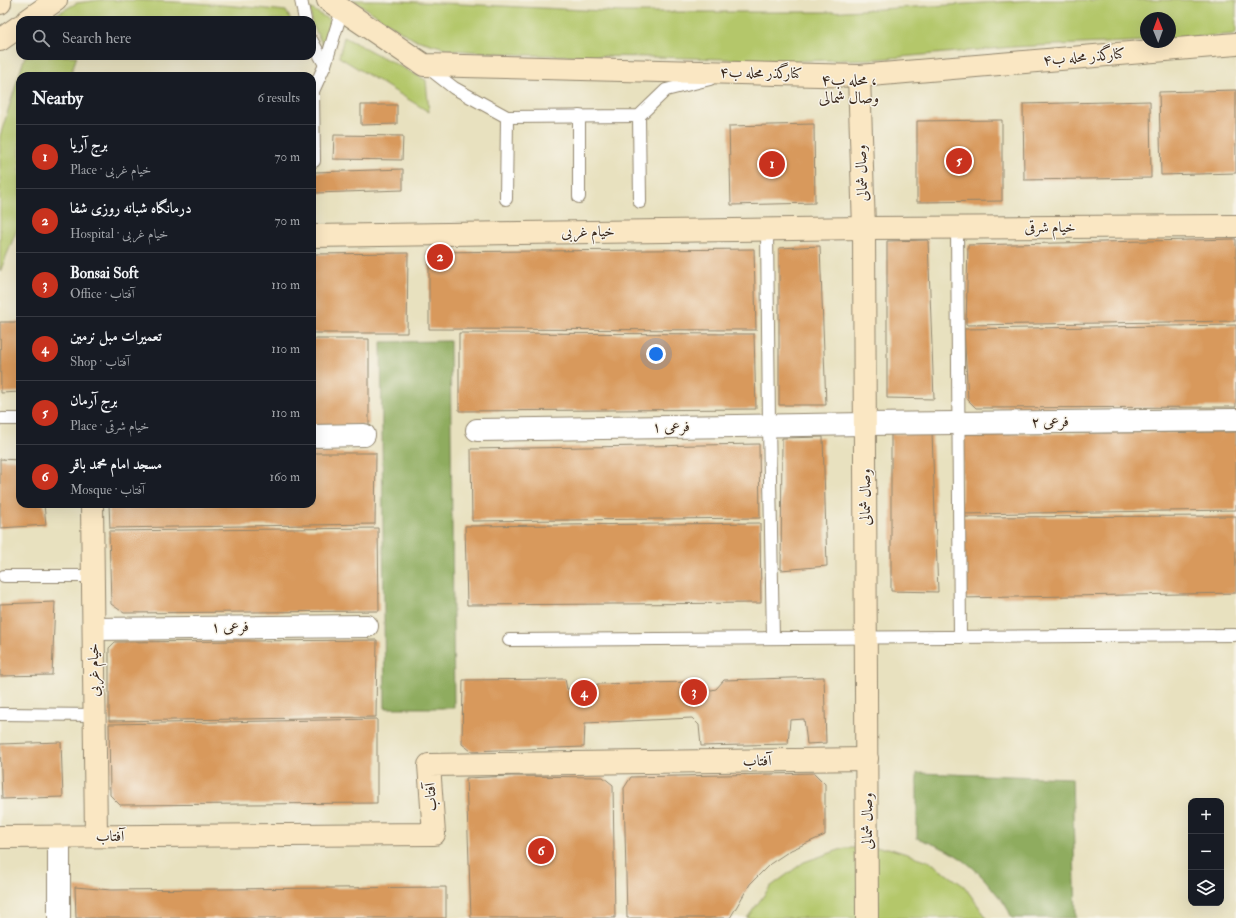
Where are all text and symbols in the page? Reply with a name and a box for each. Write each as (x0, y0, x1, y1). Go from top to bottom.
north arrow (1140, 12, 1176, 48)
search box (16, 16, 316, 60)
icon: search (30, 27, 52, 49)
text: Search here (62, 29, 131, 48)
street label: کنارگذر محله ب۴ (1042, 42, 1126, 70)
street label: کنارگذر محله ب۴ (720, 61, 803, 83)
district label: محله ب۴ ، وصال شمالی (819, 70, 879, 108)
text: Nearby (32, 88, 83, 109)
text: 6 results (257, 90, 300, 106)
text: برج آریا (70, 135, 108, 154)
street label: وصال شمالی (852, 144, 872, 202)
pin: 5 (946, 146, 972, 176)
text: 1 (43, 149, 47, 165)
text: 70 m (275, 149, 300, 165)
pin: 1 (759, 149, 785, 179)
text: Place · خیام غربی (70, 162, 151, 178)
text: درمانگاه شبانه روزی شفا (70, 199, 192, 218)
text: 2 (42, 213, 48, 229)
text: 70 m (275, 213, 300, 229)
street label: خیام شرقی (1024, 218, 1076, 240)
street label: خیام غربی (561, 222, 615, 245)
text: Hospital · خیام غربی (70, 226, 168, 242)
pin: 2 (427, 242, 453, 272)
text: Bonsai Soft (70, 264, 139, 283)
text: 3 (43, 277, 48, 293)
text: 110 m (271, 277, 300, 293)
text: Office · آفتاب (70, 286, 135, 302)
text: تعمیرات مبل نرمین (70, 327, 162, 346)
text: 4 (41, 341, 49, 357)
text: 110 m (271, 341, 300, 357)
your location (646, 344, 666, 364)
text: Shop · آفتاب (70, 354, 130, 370)
text: برج آرمان (70, 391, 117, 410)
text: 5 (42, 405, 48, 421)
text: 110 m (271, 405, 300, 421)
street label: فرعی ۲ (1031, 412, 1069, 432)
street label: فرعی ۱ (652, 417, 690, 437)
text: Place · خیام شرقی (70, 418, 149, 434)
text: مسجد امام محمد باقر (70, 455, 162, 474)
text: 6 (42, 469, 48, 485)
text: 160 m (269, 469, 300, 485)
street label: وصال شمالی (856, 469, 875, 525)
text: Mosque · آفتاب (70, 482, 145, 498)
street label: فرعی ۱ (211, 617, 249, 637)
street label: خیام غربی (84, 643, 107, 697)
pin: 3 (681, 677, 707, 707)
pin: 4 (571, 678, 597, 708)
street label: آفتاب (743, 751, 773, 771)
street label: آفتاب (420, 780, 441, 812)
street label: وصال شمالی (858, 793, 877, 849)
map controls (1188, 798, 1224, 906)
button: + (1188, 798, 1224, 834)
street label: آفتاب (96, 827, 126, 846)
button: − (1188, 834, 1224, 870)
pin: 6 (528, 836, 554, 866)
button: layers (1188, 870, 1224, 906)

